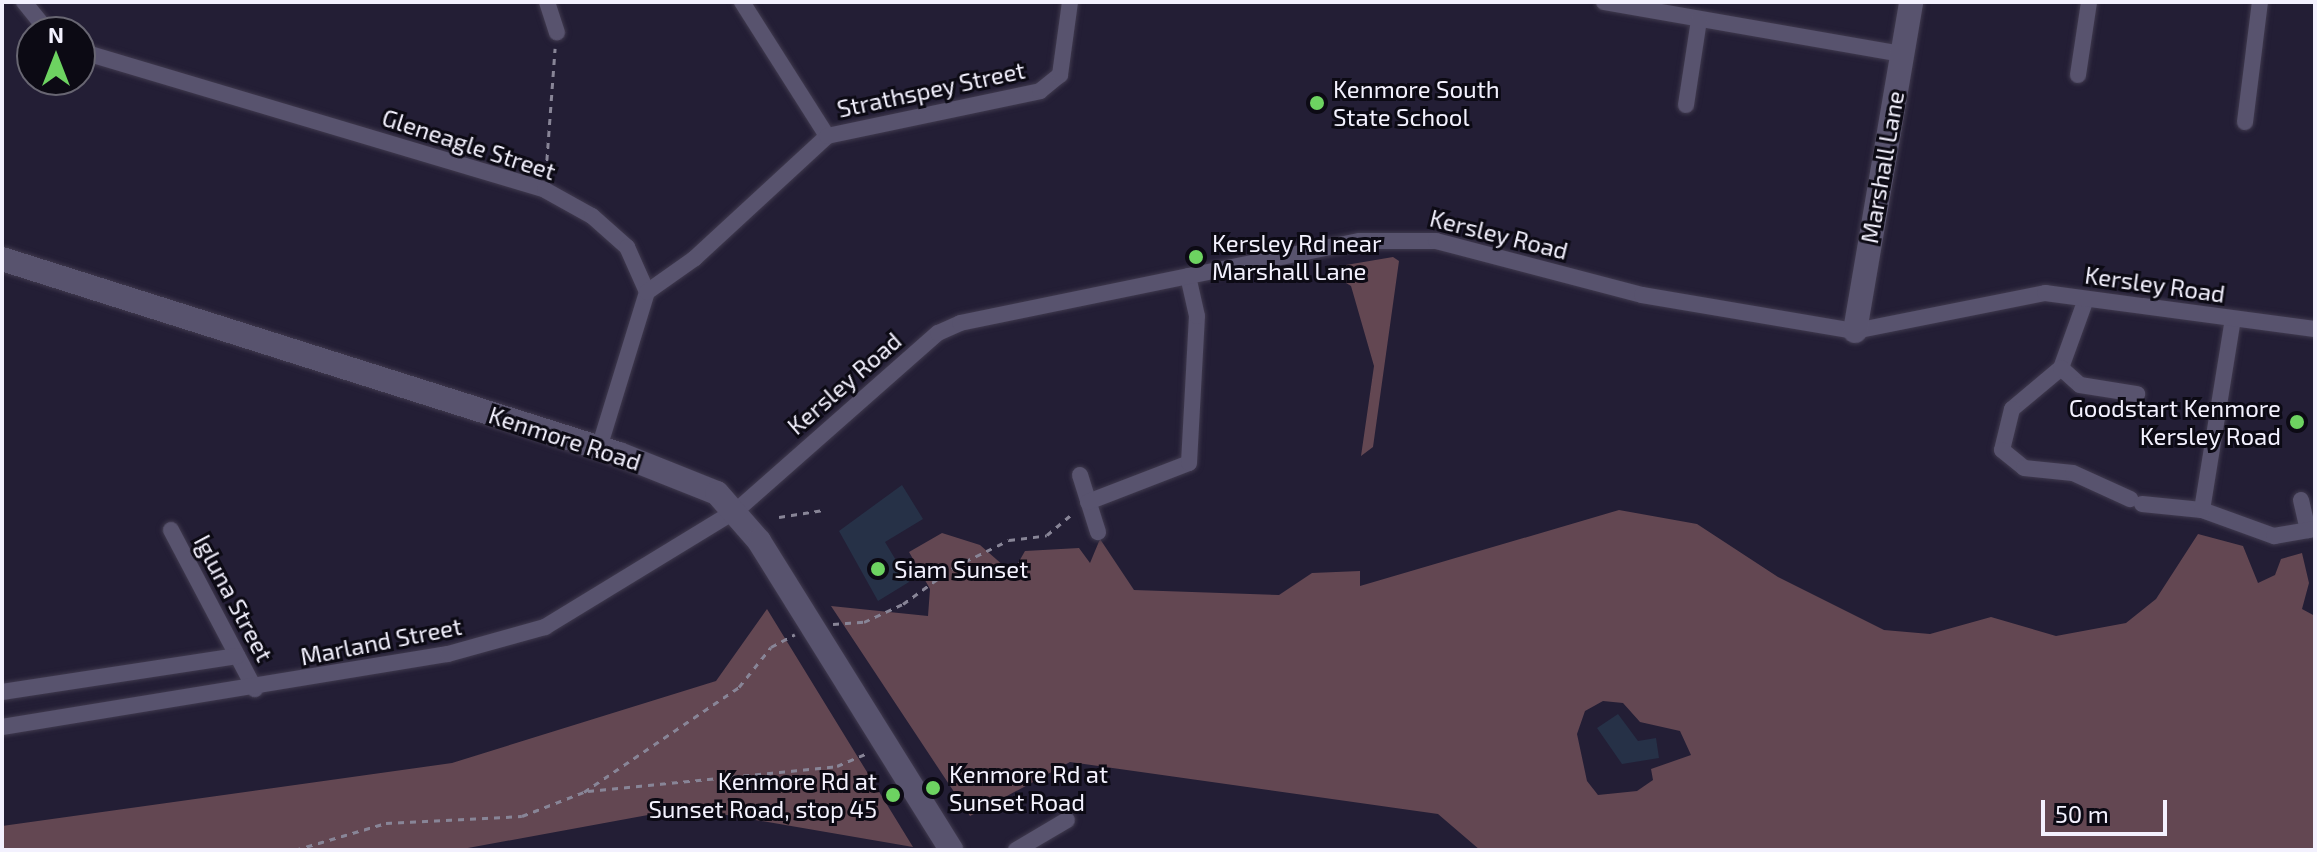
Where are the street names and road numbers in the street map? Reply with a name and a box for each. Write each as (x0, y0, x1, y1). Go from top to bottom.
street label: Strathspey Street (834, 55, 1028, 123)
street label: Marshall Lane (1854, 88, 1910, 246)
street label: Gleneagle Street (379, 102, 559, 186)
street label: Kersley Road (1427, 203, 1571, 265)
street label: Kersley Road (2083, 260, 2227, 308)
street label: Kersley Road (781, 326, 907, 440)
street label: Kenmore Road (485, 400, 645, 476)
street label: Igluna Street (189, 530, 279, 666)
street label: Marland Street (298, 611, 464, 671)

